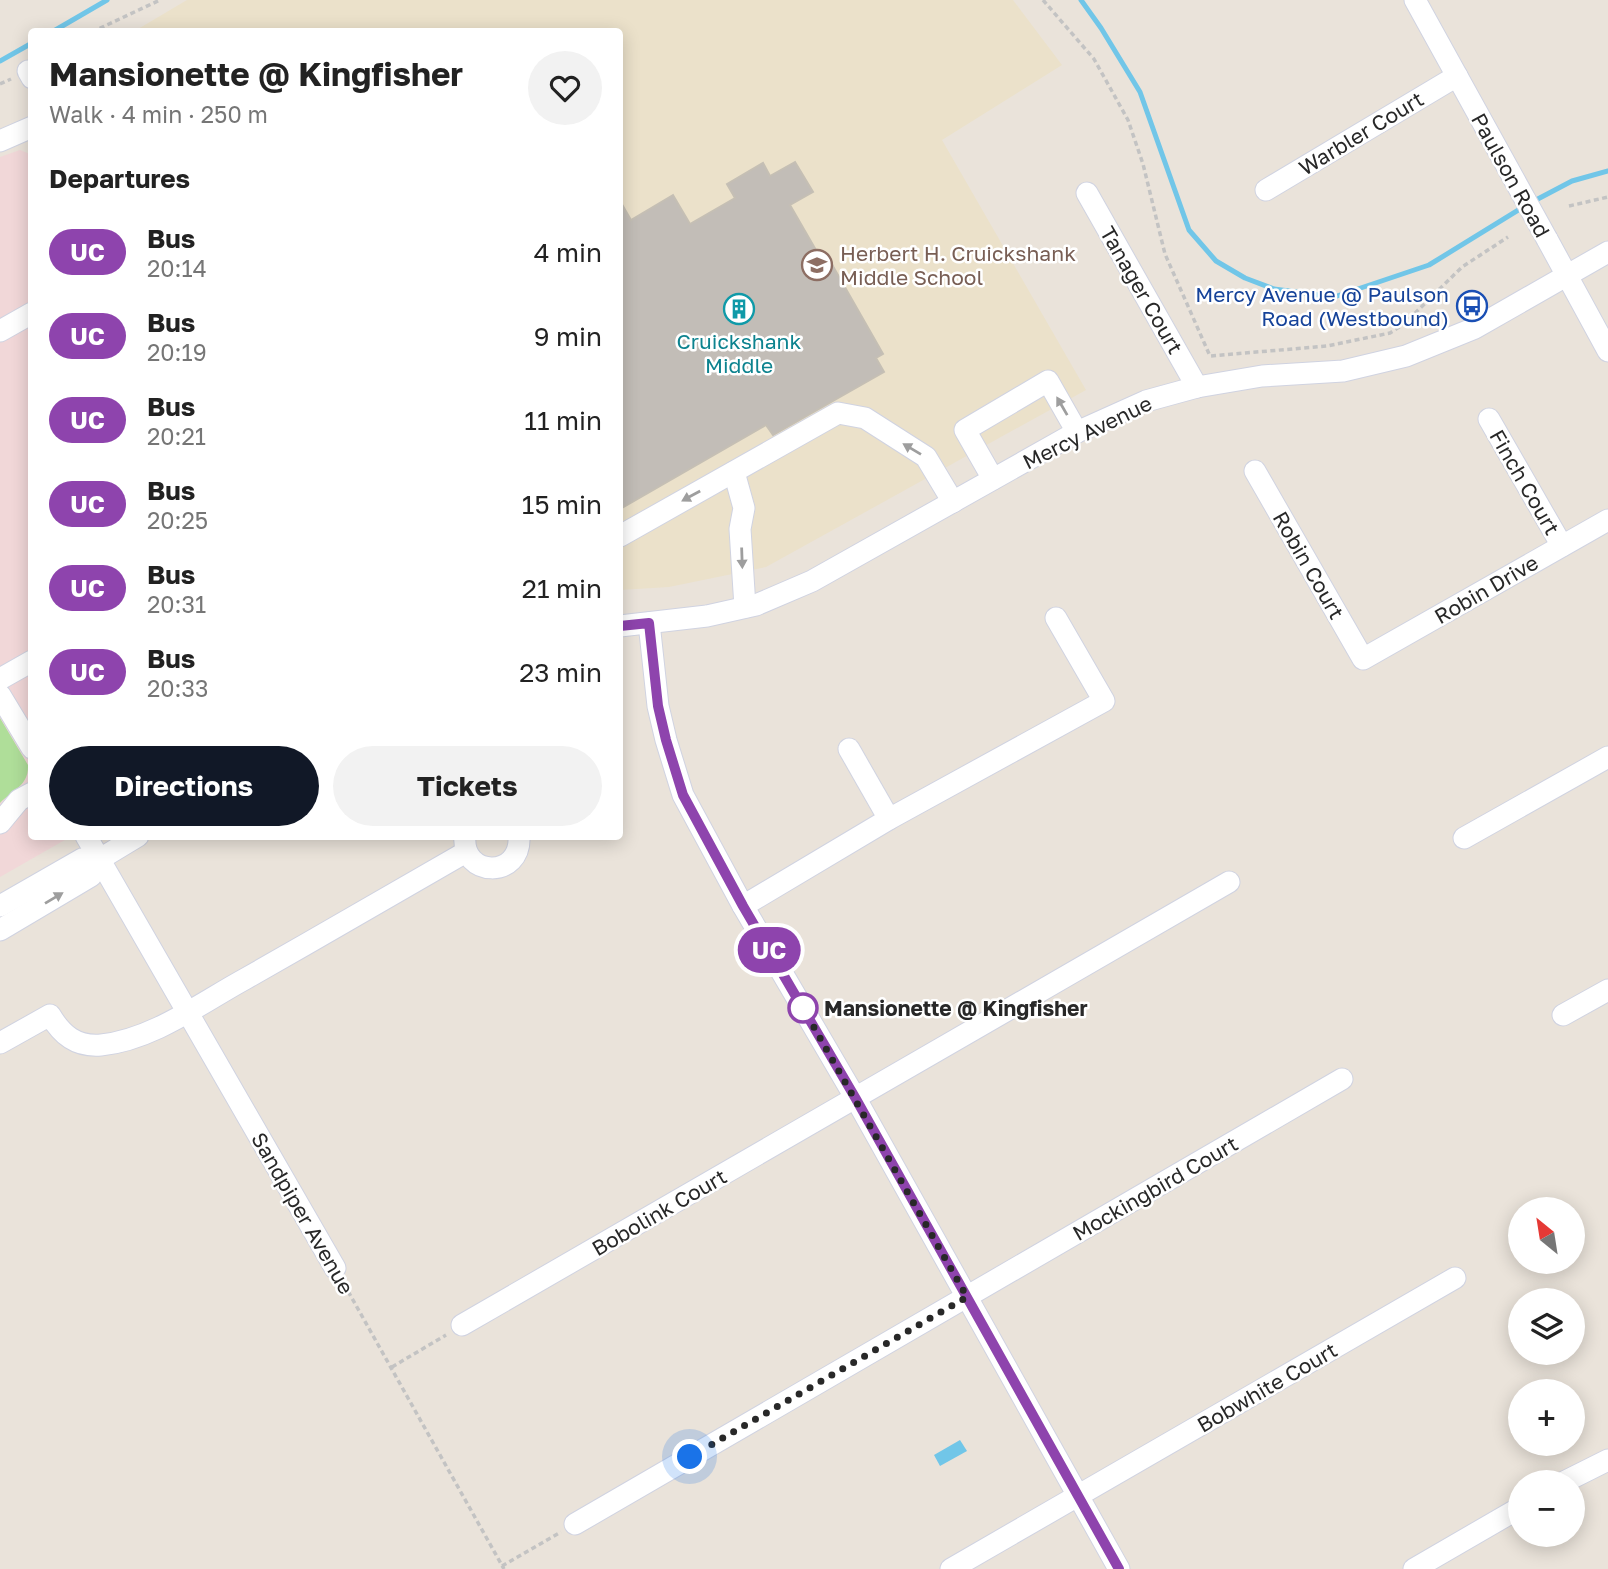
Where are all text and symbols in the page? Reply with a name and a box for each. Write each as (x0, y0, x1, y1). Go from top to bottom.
button: heart (528, 51, 602, 125)
text: Mansionette @ Kingfisher (49, 54, 463, 93)
street label: Warbler Court (1294, 86, 1428, 180)
text: Walk · 4 min · 250 m (49, 100, 268, 128)
street label: Paulson Road (1466, 108, 1556, 242)
text: Departures (49, 163, 190, 194)
street label: Tanager Court (1095, 222, 1189, 358)
text: Bus (147, 223, 195, 254)
text: UC (70, 237, 105, 266)
text: 4 min (534, 237, 602, 268)
place label: Herbert H. Cruickshank Middle School (840, 240, 1076, 290)
school or university icon: Herbert H. Cruickshank Middle School (800, 248, 834, 282)
text: 20:14 (147, 254, 207, 282)
place label: Mercy Avenue @ Paulson Road (Westbound) (1195, 281, 1449, 331)
bus stop icon: Mercy Avenue @ Paulson Road (Westbound) (1455, 289, 1489, 323)
building icon: Cruickshank Middle (722, 292, 756, 326)
text: Bus (147, 307, 195, 338)
text: UC (70, 321, 105, 350)
text: 9 min (534, 321, 602, 352)
place label: Cruickshank Middle (677, 328, 802, 378)
text: 20:19 (147, 338, 207, 366)
street label: Mercy Avenue (1018, 390, 1156, 474)
text: Bus (147, 391, 195, 422)
one-way arrow (1056, 397, 1069, 416)
text: UC (70, 405, 105, 434)
text: 11 min (524, 405, 602, 436)
text: 20:21 (147, 422, 206, 450)
street label: Finch Court (1484, 425, 1566, 539)
one-way arrow (903, 442, 922, 455)
text: Bus (147, 475, 195, 506)
text: UC (70, 489, 105, 518)
text: 15 min (522, 489, 602, 520)
one-way arrow (682, 490, 701, 502)
text: 20:25 (147, 506, 208, 534)
street label: Robin Court (1268, 507, 1350, 623)
one-way arrow (736, 547, 747, 569)
street label: Robin Drive (1430, 549, 1542, 629)
text: Bus (147, 559, 195, 590)
text: UC (70, 573, 105, 602)
text: 21 min (522, 573, 602, 604)
text: 20:31 (147, 590, 206, 618)
text: Bus (147, 643, 195, 674)
text: UC (70, 657, 105, 686)
text: 23 min (519, 657, 602, 688)
text: 20:33 (147, 674, 208, 702)
button: Directions (49, 746, 319, 826)
button: Tickets (333, 746, 602, 826)
one-way arrow (44, 892, 63, 904)
line badge: UC (738, 927, 800, 973)
text: UC (752, 935, 786, 964)
marker: Mansionette @ Kingfisher (788, 993, 818, 1023)
place label: Mansionette @ Kingfisher (824, 995, 1088, 1021)
street label: Sandpiper Avenue (246, 1128, 360, 1298)
street label: Mockingbird Court (1068, 1130, 1242, 1246)
street label: Bobolink Court (587, 1163, 731, 1261)
north arrow (1508, 1197, 1586, 1274)
map controls (1508, 1197, 1585, 1547)
button: layers (1508, 1288, 1585, 1365)
street label: Bobwhite Court (1192, 1336, 1342, 1438)
button: + (1508, 1379, 1585, 1456)
your location (672, 1439, 707, 1474)
button: − (1508, 1470, 1585, 1547)

